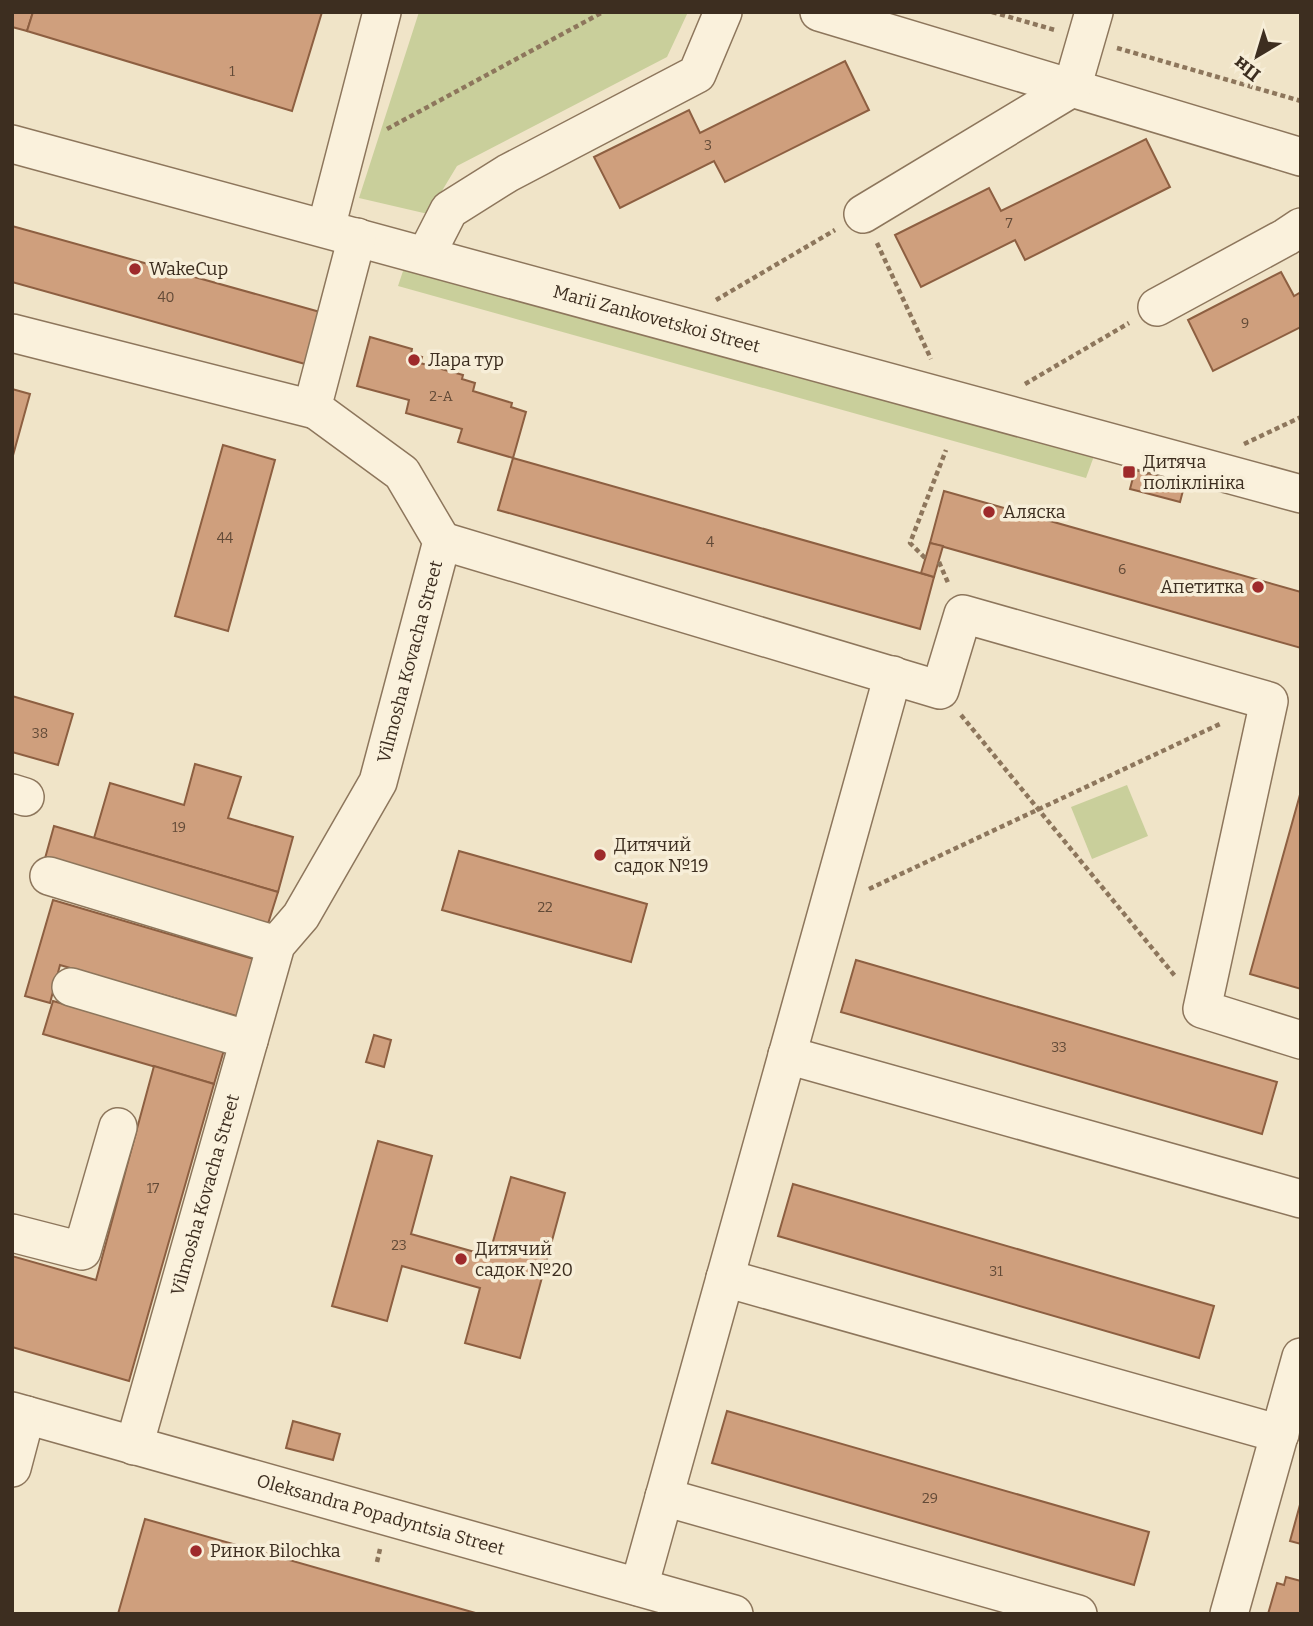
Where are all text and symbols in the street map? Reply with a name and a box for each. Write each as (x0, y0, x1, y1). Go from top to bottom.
north arrow (1222, 21, 1292, 91)
text: Пн (1229, 51, 1265, 87)
house number: 1 (229, 63, 235, 80)
house number: 3 (704, 137, 712, 154)
house number: 7 (1005, 215, 1013, 232)
place label: WakeCup (149, 258, 228, 280)
marker: WakeCup (127, 261, 143, 277)
street label: Marii Zankovetskoi Street (551, 280, 763, 358)
house number: 40 (157, 289, 175, 306)
house number: 9 (1241, 315, 1249, 332)
place label: Лара тур (428, 349, 504, 371)
marker: Лара тур (406, 352, 422, 368)
house number: 2-А (429, 388, 453, 405)
place label: Дитяча поліклініка (1143, 451, 1245, 494)
marker: Дитяча поліклініка (1121, 464, 1137, 480)
place label: Аляска (1003, 501, 1066, 523)
marker: Аляска (981, 504, 997, 520)
house number: 44 (217, 530, 233, 547)
house number: 4 (706, 534, 714, 551)
street label: Vilmosha Kovacha Street (373, 558, 447, 765)
house number: 6 (1118, 561, 1126, 578)
place label: Апетитка (1160, 576, 1244, 598)
marker: Апетитка (1250, 579, 1266, 595)
house number: 38 (32, 725, 48, 742)
house number: 19 (172, 819, 186, 836)
place label: Дитячий садок №19 (614, 834, 709, 877)
marker: Дитячий садок №19 (592, 847, 608, 863)
house number: 22 (537, 899, 553, 916)
house number: 33 (1051, 1039, 1067, 1056)
street label: Vilmosha Kovacha Street (166, 1091, 244, 1298)
house number: 17 (147, 1180, 159, 1197)
house number: 23 (391, 1237, 407, 1254)
place label: Дитячий садок №20 (475, 1238, 573, 1281)
marker: Дитячий садок №20 (453, 1251, 469, 1267)
house number: 31 (989, 1263, 1003, 1280)
street label: Oleksandra Popadyntsia Street (254, 1469, 508, 1560)
house number: 29 (922, 1490, 938, 1507)
place label: Ринок Bilochka (210, 1540, 341, 1562)
marker: Ринок Bilochka (188, 1543, 204, 1559)

